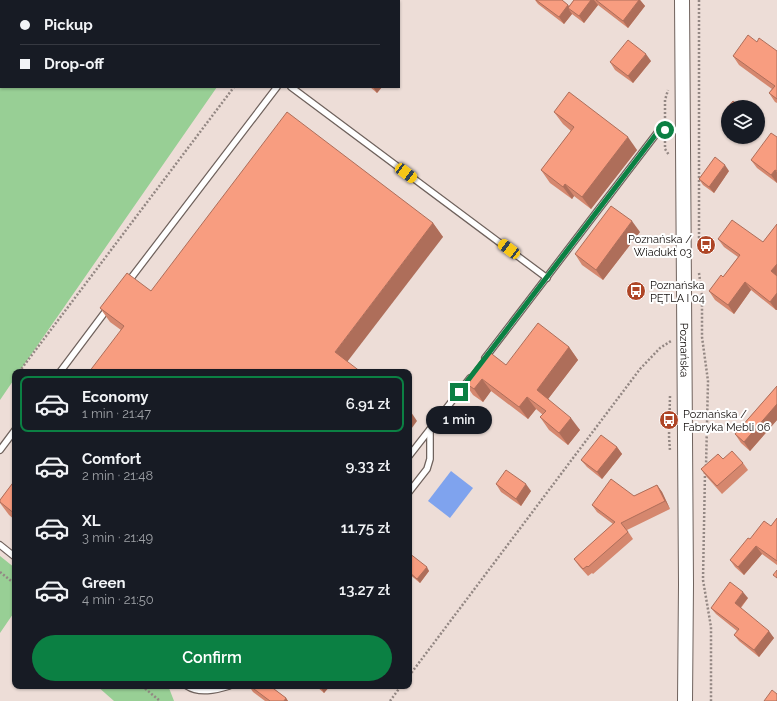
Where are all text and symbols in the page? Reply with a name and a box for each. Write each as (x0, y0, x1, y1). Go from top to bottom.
text: Pickup (44, 16, 93, 34)
text: Drop-off (44, 55, 104, 73)
map controls (721, 100, 765, 144)
button: layers (721, 100, 765, 144)
route start (656, 121, 674, 139)
car (393, 161, 419, 185)
place label: Poznańska / Wiadukt 03 (628, 233, 692, 259)
bus stop icon: Poznańska / Wiadukt 03 (695, 234, 717, 256)
car (496, 237, 522, 261)
place label: Poznańska PĘTLA I 04 (650, 279, 705, 305)
bus stop icon: Poznańska PĘTLA I 04 (625, 280, 647, 302)
street label: Poznańska (678, 323, 691, 377)
route end (450, 383, 468, 401)
icon: car (34, 386, 70, 422)
text: Economy (82, 388, 149, 406)
text: 6.91 zł (346, 395, 390, 413)
text: 1 min · 21:47 (82, 406, 151, 421)
callout: 1 min (426, 406, 492, 434)
place label: Poznańska / Fabryka Mebli 06 (683, 408, 771, 434)
bus stop icon: Poznańska / Fabryka Mebli 06 (658, 409, 680, 431)
text: 1 min (443, 412, 475, 427)
icon: car (34, 448, 70, 484)
text: Comfort (82, 450, 141, 468)
text: 9.33 zł (346, 457, 390, 475)
text: 2 min · 21:48 (82, 468, 153, 483)
icon: car (34, 510, 70, 546)
text: XL (82, 512, 100, 530)
text: 11.75 zł (341, 519, 390, 537)
text: 3 min · 21:49 (82, 530, 153, 545)
icon: car (34, 572, 70, 608)
text: Green (82, 574, 126, 592)
text: 13.27 zł (339, 581, 390, 599)
text: 4 min · 21:50 (82, 592, 154, 607)
button: Confirm (32, 635, 392, 681)

